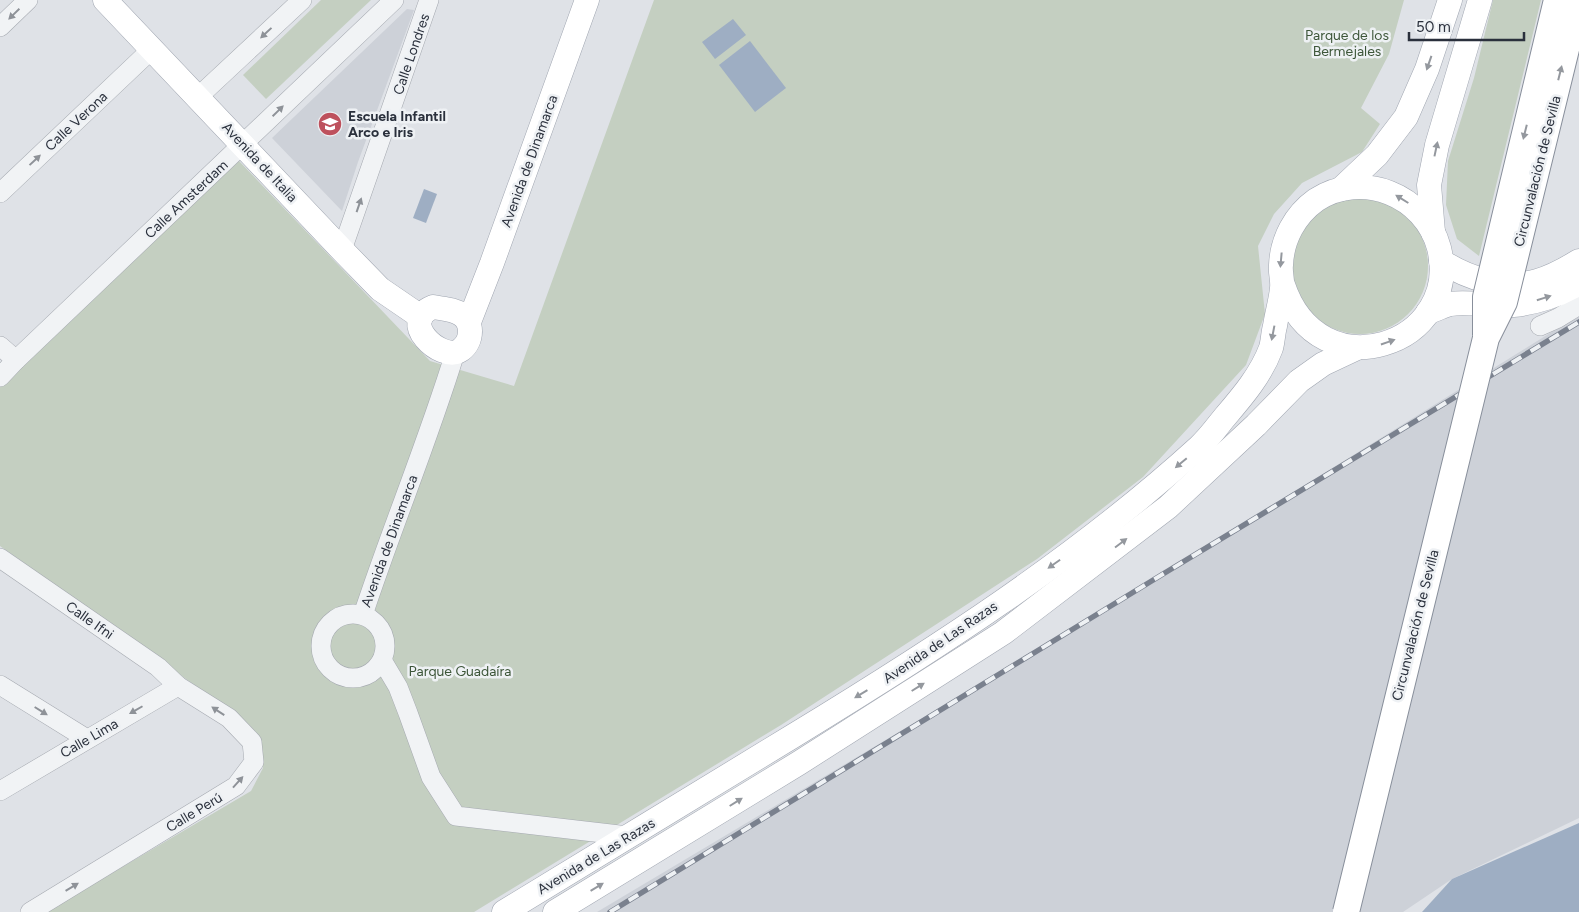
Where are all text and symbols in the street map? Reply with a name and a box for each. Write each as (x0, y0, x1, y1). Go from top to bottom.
one-way arrow (9, 8, 21, 20)
scale bar (1409, 10, 1524, 42)
street label: Calle Londres (390, 11, 433, 97)
text: 50 m (1416, 18, 1451, 36)
one-way arrow (261, 27, 273, 39)
park label: Parque de los Bermejales (1305, 27, 1389, 60)
one-way arrow (1425, 55, 1432, 70)
one-way arrow (1556, 66, 1564, 81)
street label: Calle Verona (42, 88, 111, 155)
street label: Avenida de Dinamarca (498, 93, 561, 230)
street label: Circunvalación de Sevilla (1510, 94, 1564, 248)
one-way arrow (272, 105, 284, 117)
place label: Escuela Infantil Arco e Iris (348, 108, 446, 141)
school or university icon: Escuela Infantil Arco e Iris (317, 111, 343, 137)
street label: Avenida de Italia (218, 119, 301, 206)
one-way arrow (1521, 125, 1529, 140)
one-way arrow (1432, 141, 1440, 156)
one-way arrow (29, 154, 41, 166)
street label: Calle Amsterdam (141, 157, 231, 242)
one-way arrow (1395, 195, 1409, 204)
one-way arrow (356, 197, 363, 212)
one-way arrow (1277, 252, 1285, 268)
one-way arrow (1537, 293, 1552, 301)
one-way arrow (1269, 325, 1277, 341)
one-way arrow (1381, 338, 1396, 345)
one-way arrow (1174, 457, 1187, 468)
street label: Avenida de Dinamarca (358, 473, 421, 610)
one-way arrow (1114, 538, 1128, 548)
street label: Circunvalación de Sevilla (1388, 548, 1442, 702)
one-way arrow (1047, 559, 1061, 569)
street label: Calle Ifni (63, 598, 117, 643)
street label: Avenida de Las Razas (880, 598, 1001, 687)
park label: Parque Guadaíra (409, 663, 511, 680)
one-way arrow (911, 683, 924, 692)
one-way arrow (855, 690, 868, 699)
one-way arrow (35, 706, 48, 715)
one-way arrow (130, 706, 143, 715)
one-way arrow (211, 706, 224, 716)
street label: Calle Lima (57, 715, 121, 762)
one-way arrow (233, 775, 244, 788)
street label: Calle Perú (163, 789, 225, 836)
one-way arrow (729, 797, 742, 806)
street label: Avenida de Las Razas (534, 815, 658, 898)
one-way arrow (65, 882, 78, 891)
one-way arrow (590, 882, 603, 891)

